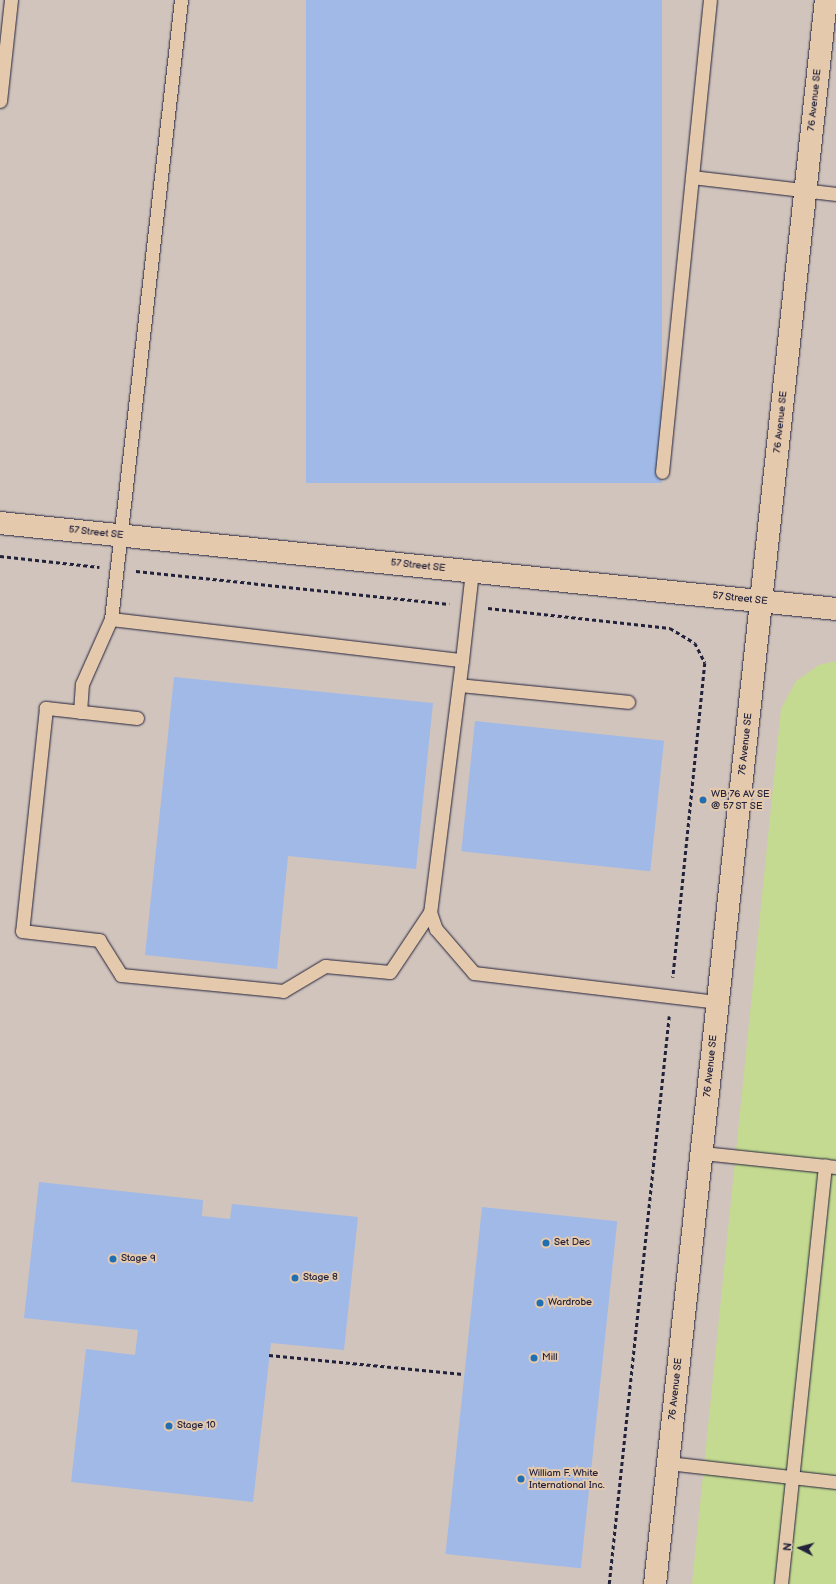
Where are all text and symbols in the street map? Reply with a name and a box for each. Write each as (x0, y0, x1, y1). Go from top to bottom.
street label: 76 Avenue SE (806, 68, 824, 132)
street label: 76 Avenue SE (772, 390, 790, 454)
street label: 57 Street SE (67, 524, 125, 542)
street label: 57 Street SE (389, 557, 447, 575)
street label: 57 Street SE (711, 590, 769, 608)
street label: 76 Avenue SE (737, 712, 755, 776)
place label: WB 76 AV SE @ 57 ST SE (711, 788, 770, 812)
marker: WB 76 AV SE @ 57 ST SE (698, 795, 708, 805)
street label: 76 Avenue SE (702, 1034, 720, 1098)
place label: Set Dec (554, 1237, 590, 1249)
marker: Set Dec (541, 1238, 551, 1248)
place label: Stage 9 (121, 1253, 156, 1265)
marker: Stage 9 (108, 1254, 118, 1264)
place label: Stage 8 (303, 1272, 338, 1284)
marker: Stage 8 (290, 1273, 300, 1283)
place label: Wardrobe (548, 1297, 592, 1309)
marker: Wardrobe (535, 1298, 545, 1308)
place label: Mill (542, 1352, 557, 1364)
marker: Mill (529, 1353, 539, 1363)
street label: 76 Avenue SE (667, 1357, 685, 1421)
place label: Stage 10 (177, 1420, 216, 1432)
marker: Stage 10 (164, 1421, 174, 1431)
place label: William F. White International Inc. (529, 1467, 605, 1490)
marker: William F. White International Inc. (516, 1474, 526, 1484)
north arrow (780, 1528, 820, 1568)
text: N (781, 1542, 794, 1551)

